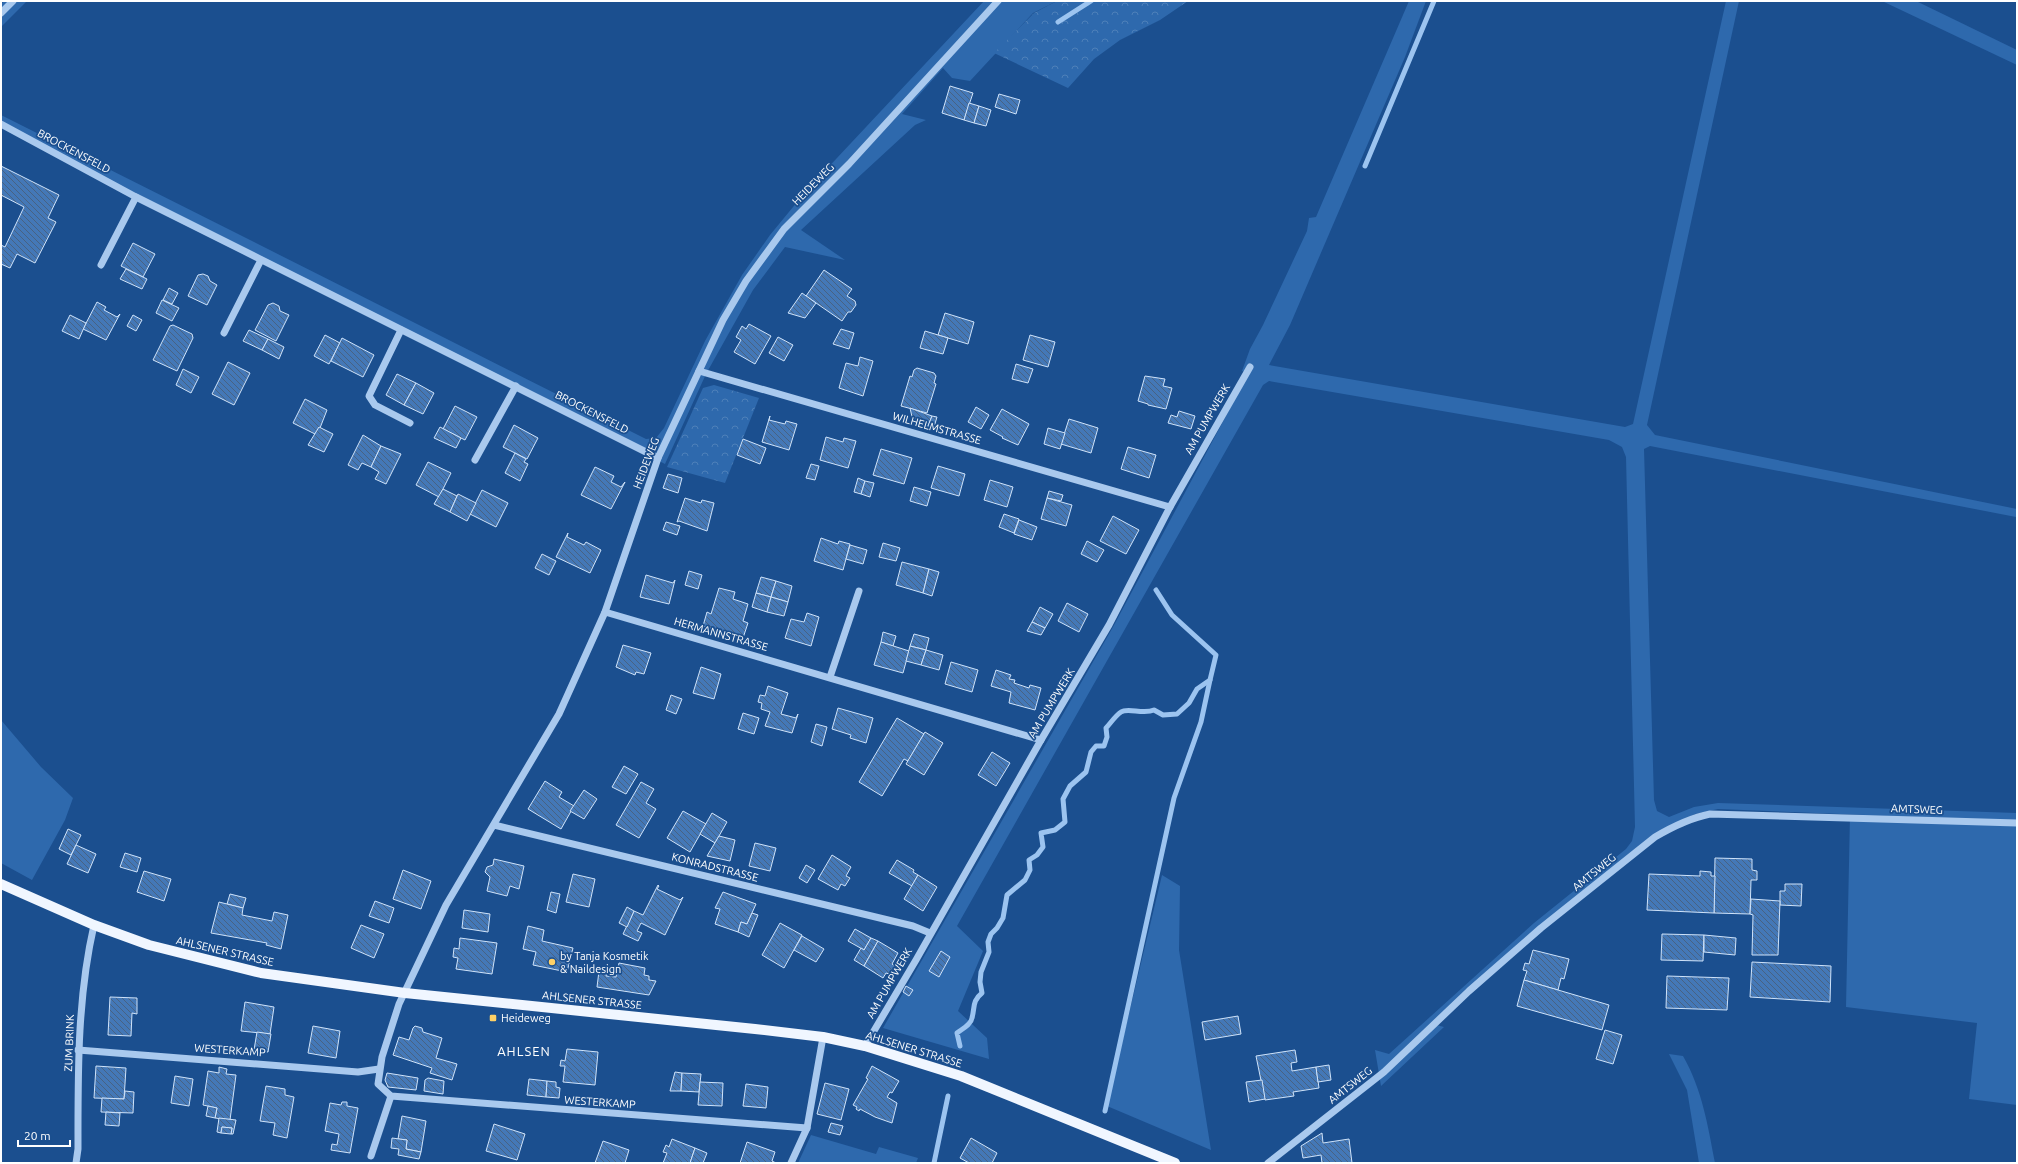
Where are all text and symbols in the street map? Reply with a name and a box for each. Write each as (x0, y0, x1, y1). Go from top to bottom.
street label: BROCKENSFELD (35, 127, 113, 175)
street label: HEIDEWEG (790, 161, 836, 207)
street label: AM PUMPWERK (1182, 381, 1232, 456)
street label: BROCKENSFELD (553, 388, 631, 436)
street label: WILHELMSTRASSE (891, 410, 983, 446)
street label: HEIDEWEG (631, 436, 661, 490)
street label: HERMANNSTRASSE (673, 615, 769, 653)
street label: AM PUMPWERK (1025, 666, 1077, 740)
street label: AMTSWEG (1891, 802, 1943, 816)
street label: KONRADSTRASSE (670, 850, 760, 884)
street label: AMTSWEG (1570, 851, 1618, 893)
street label: AHLSENER STRASSE (175, 934, 275, 968)
street label: AM PUMPWERK (864, 945, 914, 1020)
place label: by Tanja Kosmetik & Naildesign (560, 950, 649, 975)
marker: by Tanja Kosmetik & Naildesign (547, 957, 557, 967)
street label: AHLSENER STRASSE (542, 989, 642, 1011)
place label: Heideweg (501, 1012, 551, 1024)
marker: Heideweg (488, 1013, 498, 1023)
street label: ZUM BRINK (62, 1014, 76, 1072)
street label: AHLSENER STRASSE (864, 1029, 964, 1069)
street label: WESTERKAMP (194, 1042, 267, 1059)
district label: AHLSEN (497, 1044, 551, 1058)
street label: AMTSWEG (1326, 1064, 1374, 1106)
street label: WESTERKAMP (564, 1094, 637, 1111)
scale bar (18, 1122, 70, 1148)
text: 20 m (24, 1129, 51, 1142)

